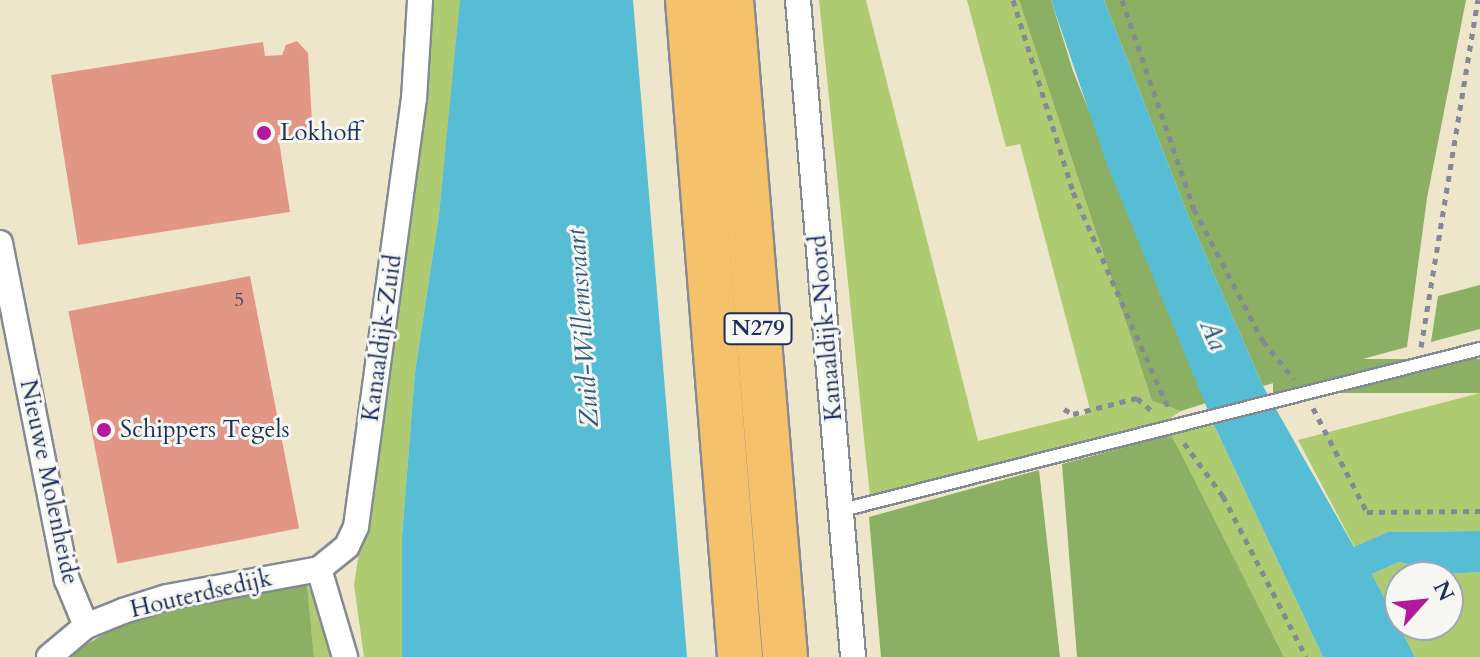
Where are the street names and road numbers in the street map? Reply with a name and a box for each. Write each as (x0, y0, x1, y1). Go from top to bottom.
street label: Kanaaldijk-Noord (804, 234, 848, 422)
street label: Kanaaldijk-Zuid (356, 253, 408, 423)
road number: N279 (722, 311, 794, 347)
street label: Nieuwe Molenheide (13, 377, 85, 587)
street label: Houterdsedijk (127, 564, 275, 624)

